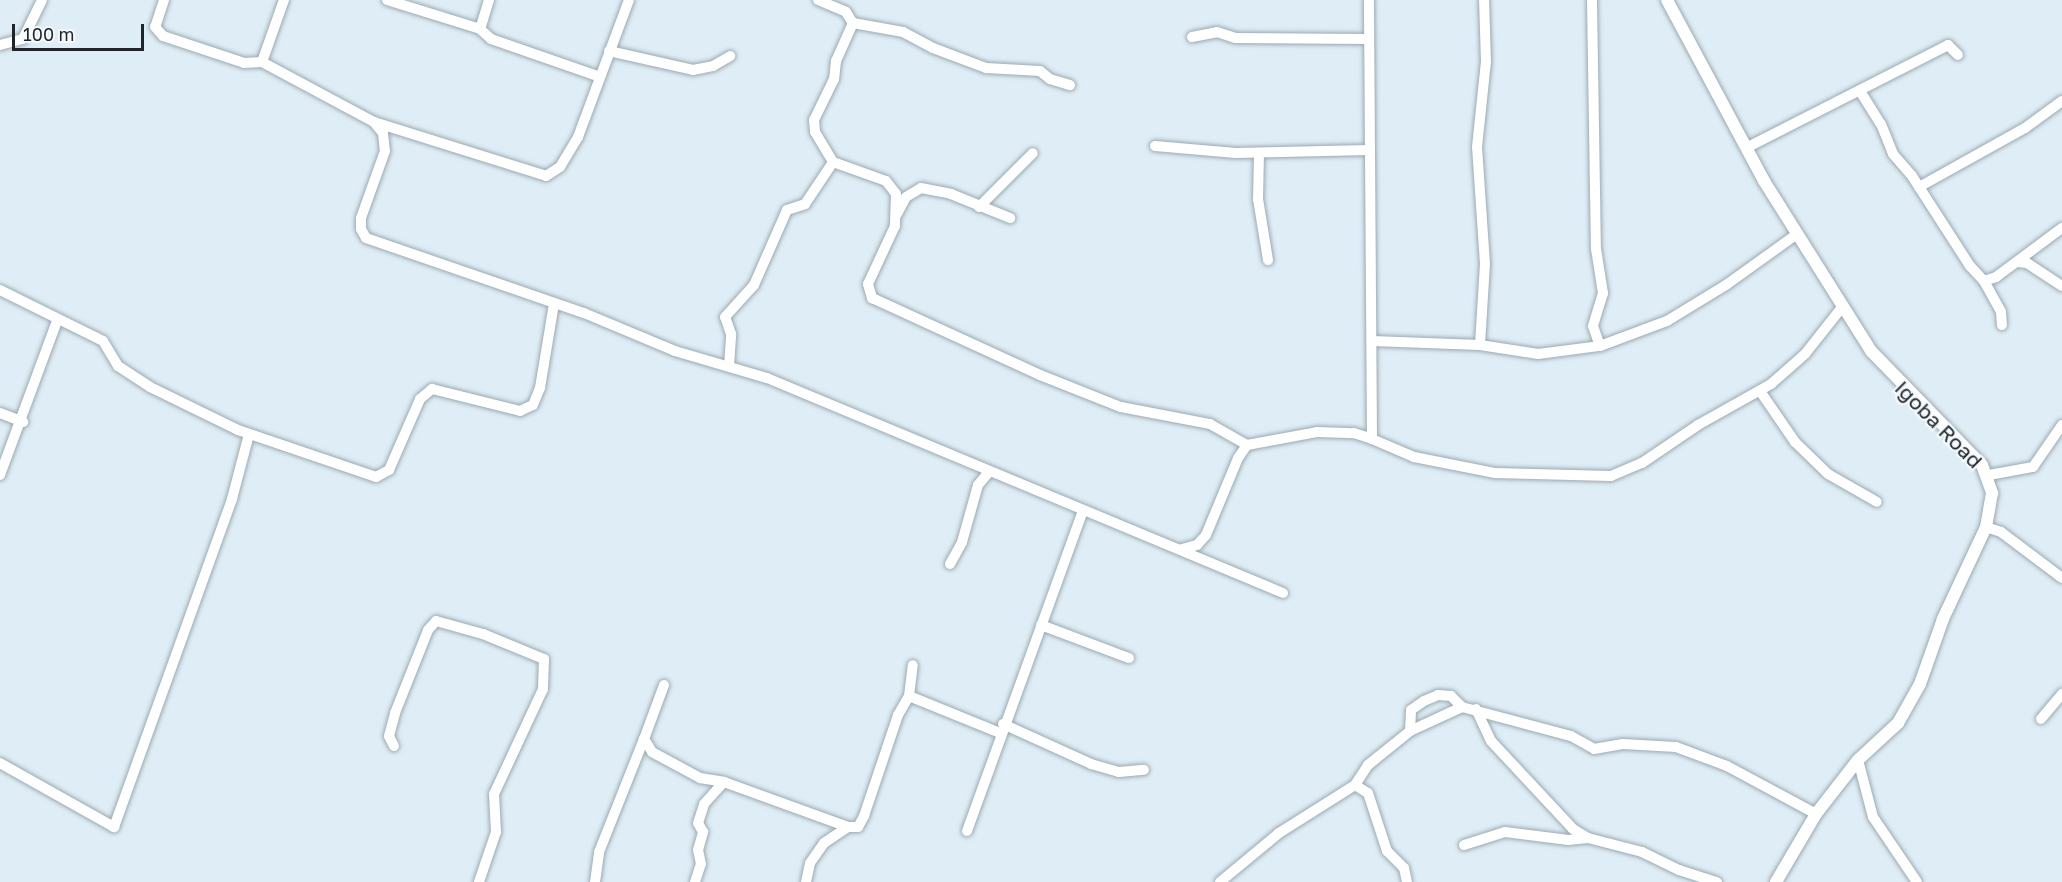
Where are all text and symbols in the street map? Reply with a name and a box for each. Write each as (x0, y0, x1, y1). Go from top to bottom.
scale bar (15, 12, 147, 50)
text: 100 m (23, 23, 74, 45)
street label: Igoba Road (1890, 375, 1988, 473)

